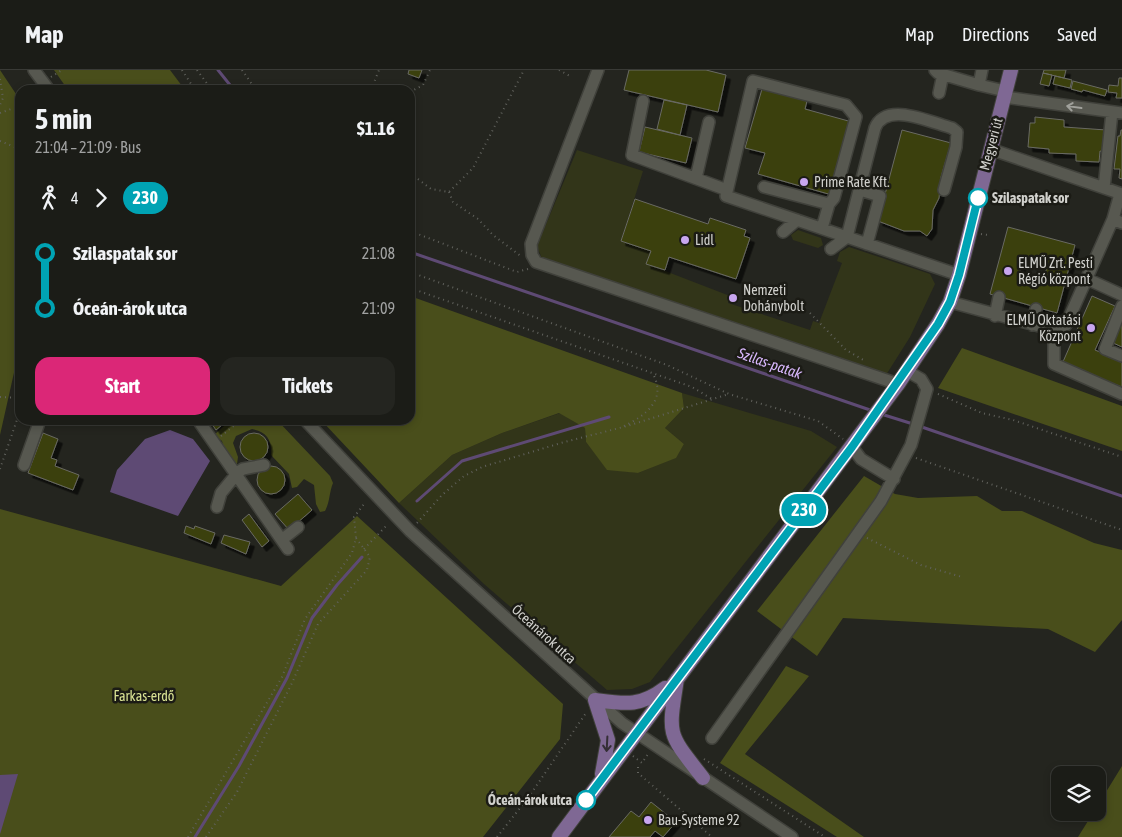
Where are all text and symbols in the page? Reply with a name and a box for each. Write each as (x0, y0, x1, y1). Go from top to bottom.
text: Map (25, 21, 64, 48)
text: Map (905, 24, 934, 45)
text: Directions (962, 24, 1029, 45)
text: Saved (1057, 24, 1097, 45)
one-way arrow (1066, 101, 1082, 111)
text: 5 min (35, 103, 92, 135)
street label: Megyeri út (976, 116, 1006, 172)
text: $1.16 (357, 117, 395, 139)
text: 21:04 – 21:09 · Bus (35, 138, 141, 156)
place label: Prime Rate Kft. (814, 174, 890, 190)
marker: Prime Rate Kft. (798, 176, 810, 188)
icon: walk (35, 184, 63, 212)
icon: forward (87, 184, 115, 212)
text: 230 (133, 187, 158, 208)
marker: Szilaspatak sor (968, 188, 988, 208)
text: 4 (71, 189, 79, 207)
place label: Szilaspatak sor (992, 190, 1070, 206)
place label: Lidl (695, 232, 714, 248)
marker: Lidl (679, 234, 691, 246)
text: Szilaspatak sor (73, 242, 177, 264)
text: 21:08 (362, 244, 395, 262)
place label: ELMŰ Zrt. Pesti Régió központ (1018, 255, 1093, 287)
marker: ELMŰ Zrt. Pesti Régió központ (1002, 265, 1014, 277)
place label: Nemzeti Dohánybolt (743, 282, 804, 314)
marker: Nemzeti Dohánybolt (727, 292, 739, 304)
text: Óceán-árok utca (73, 297, 187, 319)
text: 21:09 (362, 299, 395, 317)
place label: ELMŰ Oktatási Központ (1006, 312, 1081, 344)
marker: ELMŰ Oktatási Központ (1085, 322, 1097, 334)
water label: Szilas-patak (735, 344, 805, 382)
button: Start (35, 357, 210, 415)
button: Tickets (220, 357, 395, 415)
line badge: 230 (775, 494, 833, 526)
text: 230 (791, 499, 817, 520)
street label: Óceánárok utca (509, 601, 579, 667)
park label: Farkas-erdő (114, 688, 174, 704)
one-way arrow (602, 736, 612, 752)
map controls (1051, 766, 1106, 821)
button: layers (1051, 766, 1106, 821)
marker: Óceán-árok utca (576, 790, 596, 810)
place label: Óceán-árok utca (488, 791, 572, 808)
place label: Bau-Systeme 92 (658, 812, 740, 828)
marker: Bau-Systeme 92 (642, 814, 654, 826)

